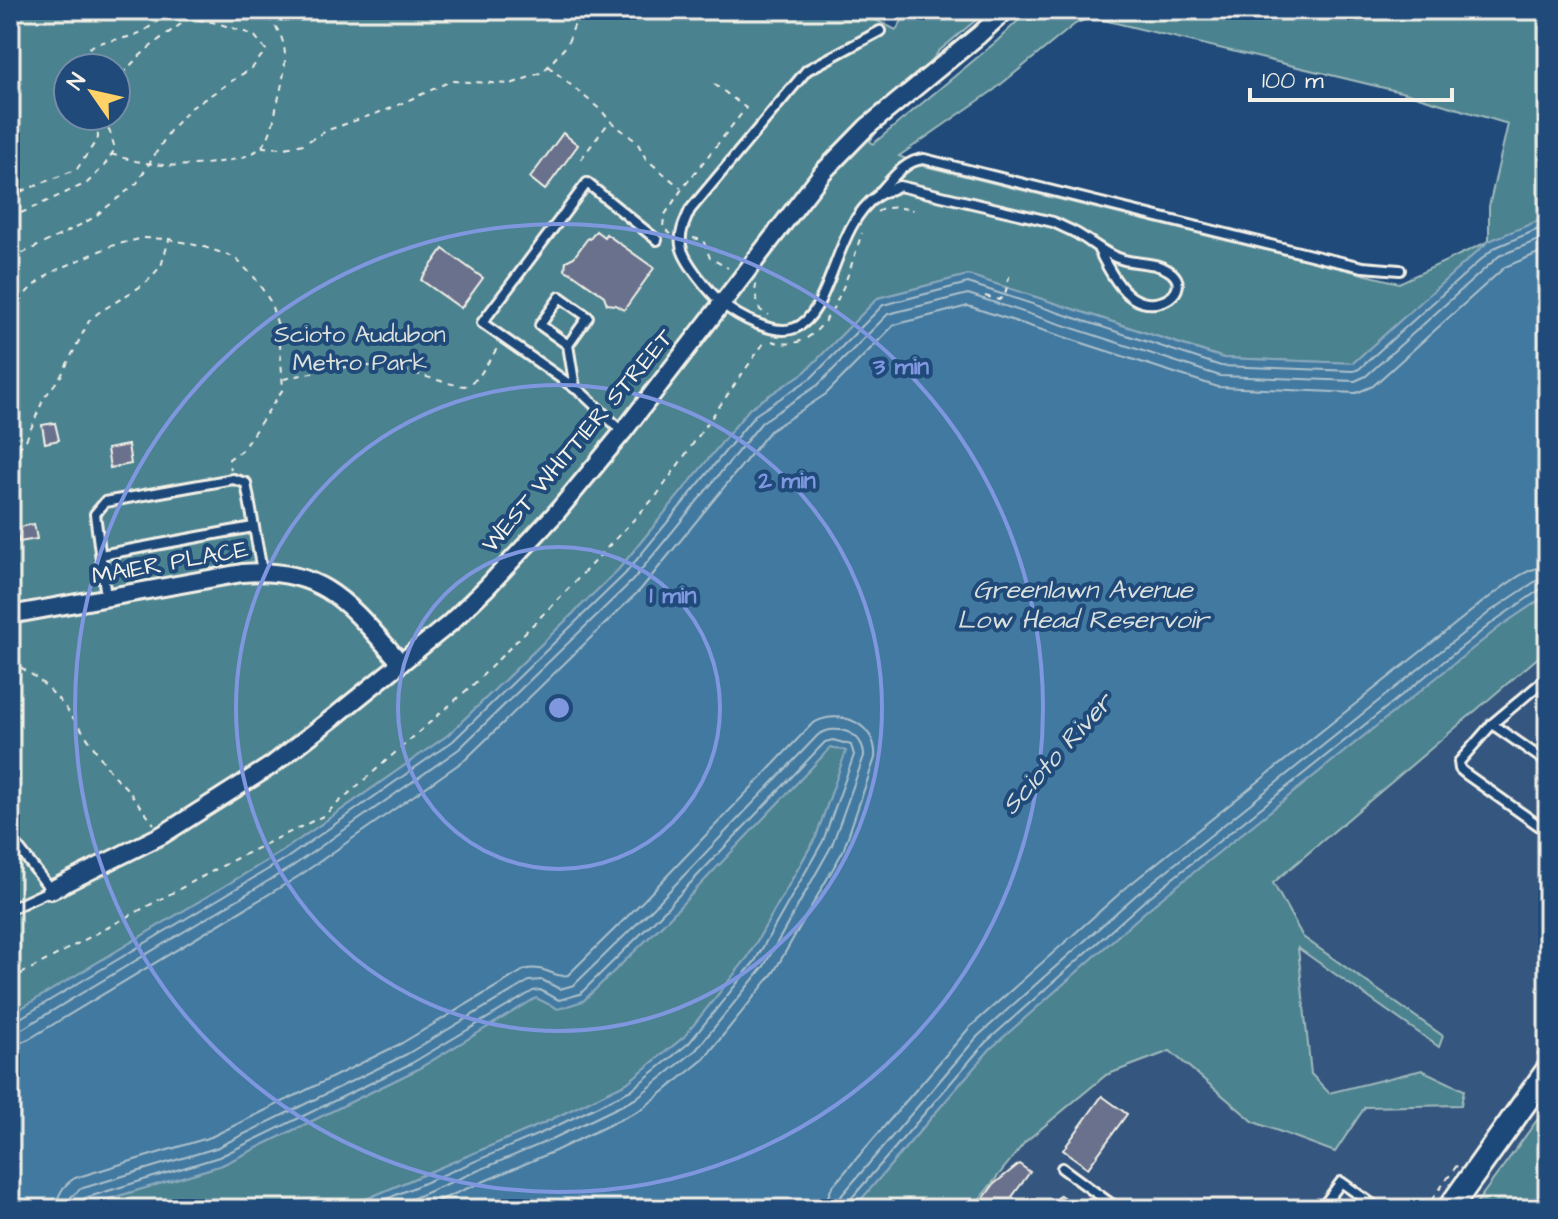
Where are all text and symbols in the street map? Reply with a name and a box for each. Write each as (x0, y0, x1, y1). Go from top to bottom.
north arrow (52, 52, 132, 132)
scale bar (1250, 52, 1452, 102)
text: 100 m (1262, 64, 1324, 98)
text: N (60, 67, 93, 96)
park label: Scioto Audubon Metro Park (274, 318, 446, 380)
street label: WEST WHITTIER STREET (474, 322, 682, 560)
text: 3 min (872, 350, 929, 384)
text: 2 min (757, 464, 816, 498)
street label: MAIER PLACE (89, 533, 251, 593)
water label: Greenlawn Avenue Low Head Reservoir (957, 572, 1211, 638)
text: 1 min (650, 579, 697, 613)
water label: Scioto River (993, 684, 1123, 822)
centre of rings (545, 694, 573, 722)

